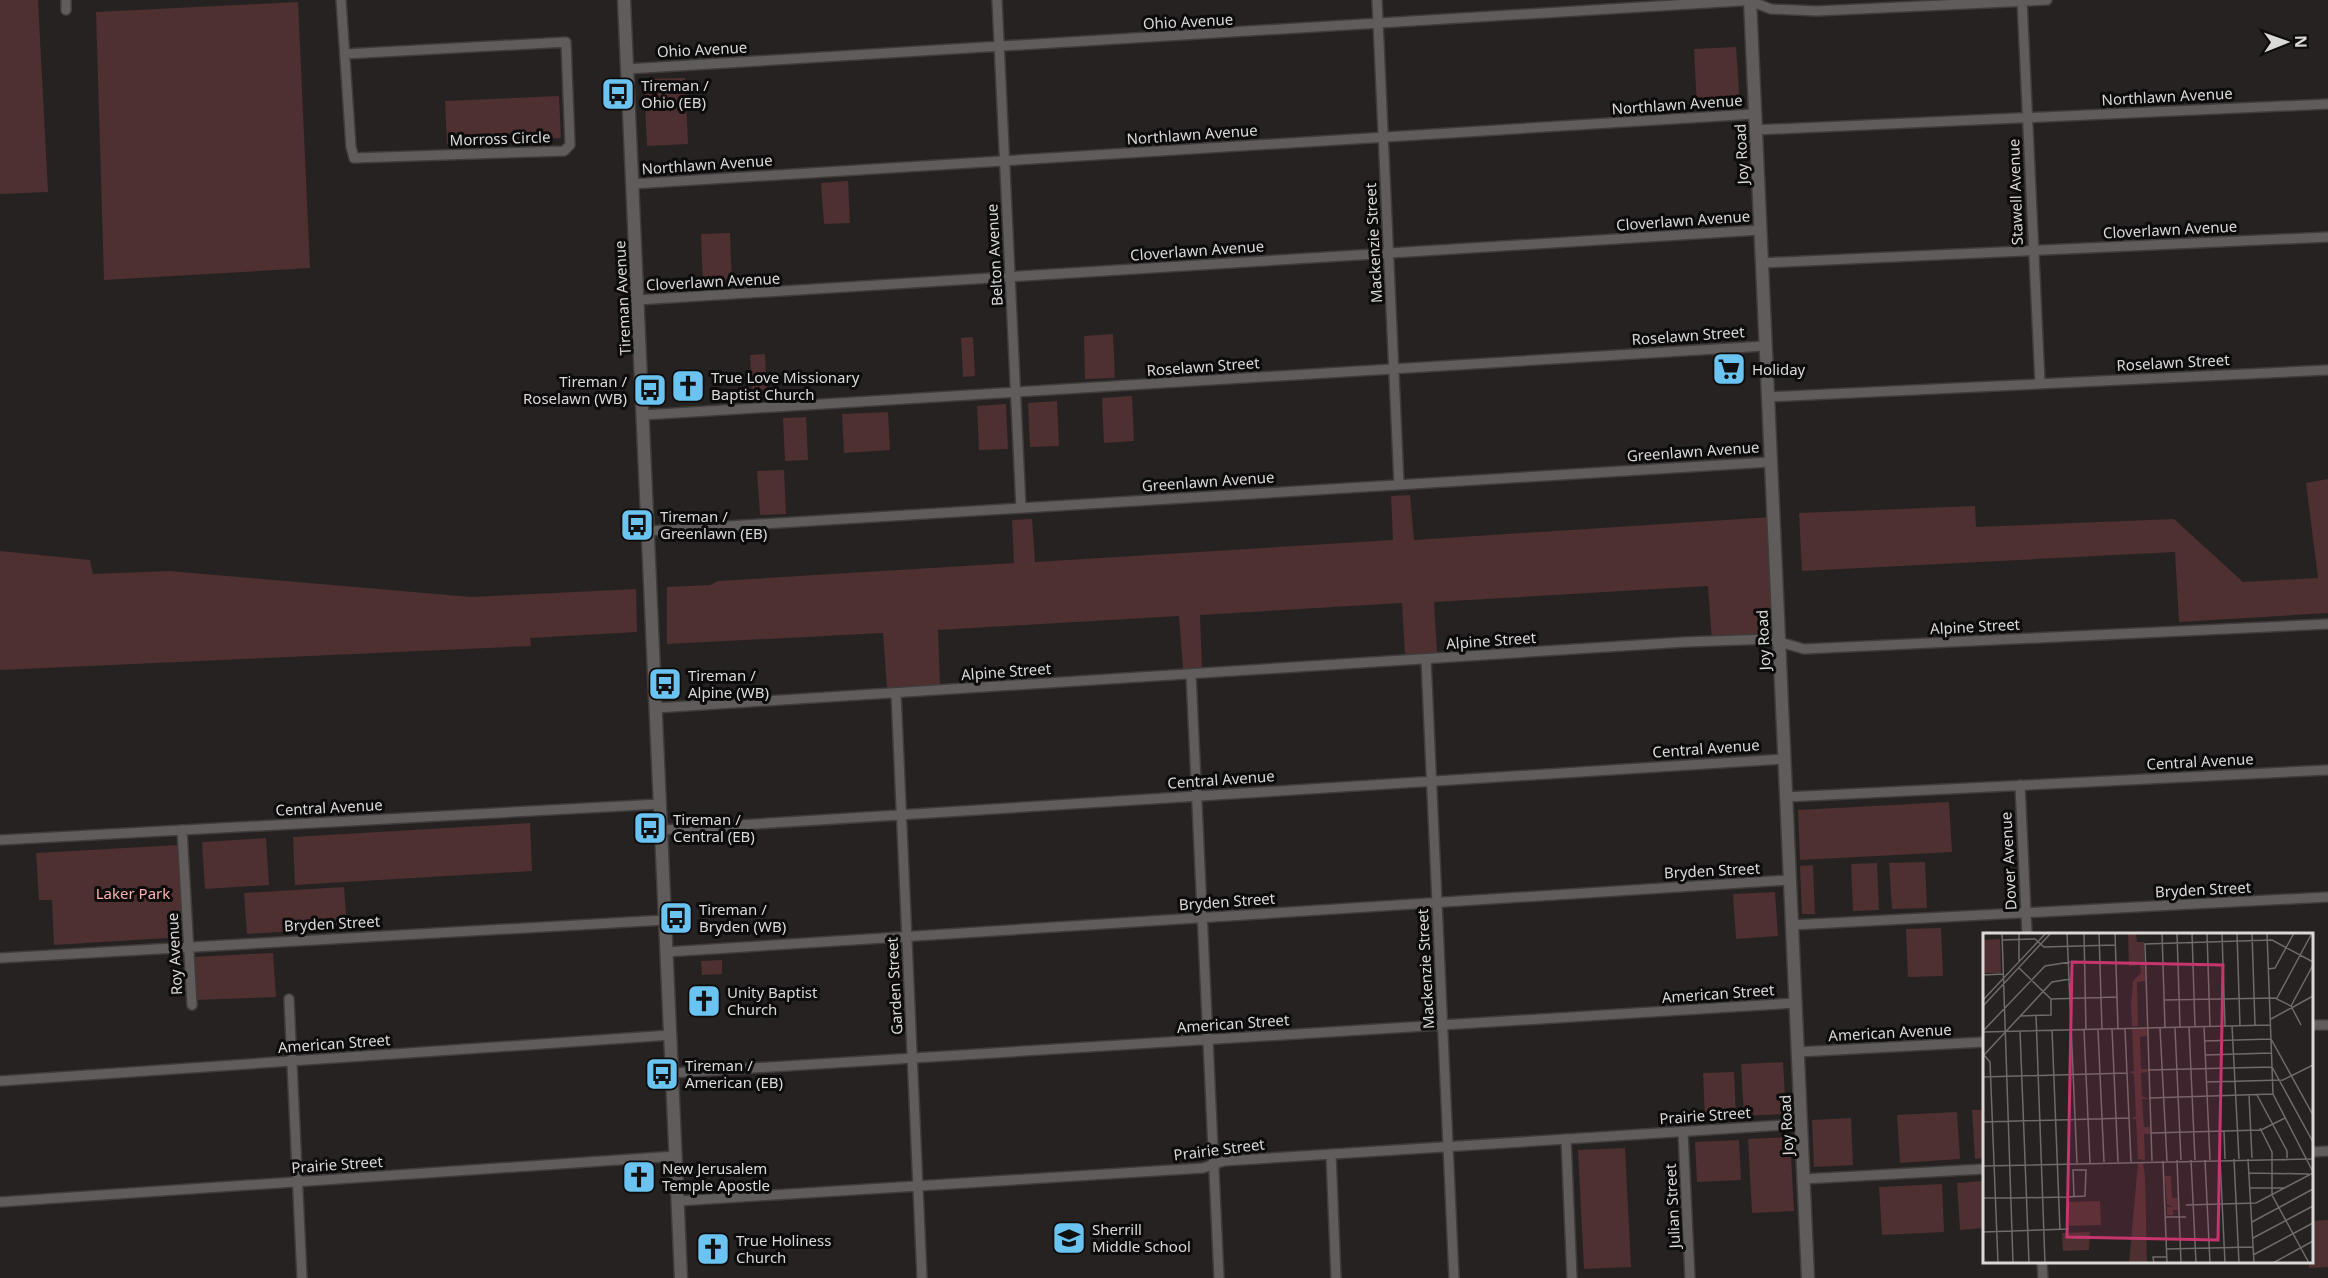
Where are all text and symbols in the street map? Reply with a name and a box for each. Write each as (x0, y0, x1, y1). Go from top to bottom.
street label: Ohio Avenue (1142, 9, 1234, 33)
north arrow (2256, 12, 2316, 72)
text: N (2290, 35, 2312, 48)
street label: Ohio Avenue (656, 37, 748, 61)
place label: Tireman / Ohio (EB) (641, 75, 709, 112)
bus stop icon: Tireman / Ohio (EB) (600, 76, 636, 112)
street label: Northlawn Avenue (2101, 83, 2233, 109)
street label: Northlawn Avenue (1611, 89, 1743, 119)
street label: Northlawn Avenue (1126, 119, 1258, 149)
street label: Joy Road (1729, 123, 1753, 187)
street label: Morross Circle (449, 126, 551, 150)
street label: Stawell Avenue (2003, 138, 2027, 246)
street label: Northlawn Avenue (641, 149, 773, 179)
street label: Mackenzie Street (1360, 182, 1386, 304)
street label: Belton Avenue (981, 203, 1007, 307)
street label: Cloverlawn Avenue (1615, 205, 1751, 235)
street label: Cloverlawn Avenue (2102, 215, 2238, 243)
street label: Cloverlawn Avenue (1129, 235, 1265, 265)
street label: Tireman Avenue (609, 240, 635, 356)
street label: Cloverlawn Avenue (645, 267, 781, 295)
street label: Roselawn Street (1631, 321, 1746, 349)
street label: Roselawn Street (2116, 349, 2231, 375)
supermarket icon: Holiday (1711, 351, 1747, 387)
street label: Roselawn Street (1146, 352, 1261, 380)
place label: Holiday (1752, 359, 1806, 379)
place label: True Love Missionary Baptist Church (711, 367, 860, 404)
church icon: True Love Missionary Baptist Church (670, 368, 706, 404)
place label: Tireman / Roselawn (WB) (523, 371, 627, 408)
bus stop icon: Tireman / Roselawn (WB) (632, 372, 668, 408)
street label: Greenlawn Avenue (1626, 436, 1760, 466)
street label: Greenlawn Avenue (1141, 466, 1275, 496)
place label: Tireman / Greenlawn (EB) (660, 506, 767, 543)
bus stop icon: Tireman / Greenlawn (EB) (619, 507, 655, 543)
street label: Joy Road (1751, 609, 1775, 673)
street label: Alpine Street (1930, 614, 2021, 638)
street label: Alpine Street (1445, 627, 1537, 653)
street label: Alpine Street (960, 658, 1052, 684)
place label: Tireman / Alpine (WB) (688, 665, 769, 702)
bus stop icon: Tireman / Alpine (WB) (647, 666, 683, 702)
street label: Central Avenue (1652, 734, 1760, 762)
street label: Central Avenue (2146, 748, 2254, 774)
street label: Central Avenue (1167, 765, 1275, 793)
street label: Central Avenue (275, 794, 383, 820)
place label: Tireman / Central (EB) (673, 809, 755, 846)
bus stop icon: Tireman / Central (EB) (632, 810, 668, 846)
street label: Dover Avenue (1995, 811, 2021, 911)
street label: Bryden Street (1663, 857, 1761, 883)
street label: Bryden Street (2154, 876, 2252, 902)
park label: Laker Park (96, 883, 170, 903)
street label: Bryden Street (1178, 888, 1276, 914)
place label: Tireman / Bryden (WB) (699, 899, 786, 936)
bus stop icon: Tireman / Bryden (WB) (658, 900, 694, 936)
street label: Mackenzie Street (1412, 908, 1438, 1030)
street label: Bryden Street (283, 910, 381, 936)
street label: Roy Avenue (162, 912, 186, 996)
inset map (1983, 933, 2313, 1263)
street label: Garden Street (881, 936, 907, 1035)
street label: American Street (1661, 979, 1776, 1007)
place label: Unity Baptist Church (727, 982, 818, 1019)
church icon: Unity Baptist Church (686, 983, 722, 1019)
street label: American Street (1176, 1009, 1291, 1037)
street label: American Avenue (1828, 1019, 1952, 1045)
street label: American Street (277, 1029, 392, 1057)
place label: Tireman / American (EB) (685, 1055, 783, 1092)
bus stop icon: Tireman / American (EB) (644, 1056, 680, 1092)
street label: Joy Road (1774, 1094, 1798, 1158)
street label: Prairie Street (1659, 1102, 1752, 1128)
street label: Prairie Street (1172, 1133, 1266, 1165)
street label: Prairie Street (291, 1151, 384, 1177)
place label: New Jerusalem Temple Apostle (662, 1158, 770, 1195)
church icon: New Jerusalem Temple Apostle (621, 1159, 657, 1195)
street label: Julian Street (1660, 1163, 1684, 1251)
place label: Sherrill Middle School (1092, 1219, 1191, 1256)
school or university icon: Sherrill Middle School (1051, 1220, 1087, 1256)
place label: True Holiness Church (736, 1230, 831, 1267)
church icon: True Holiness Church (695, 1231, 731, 1267)

